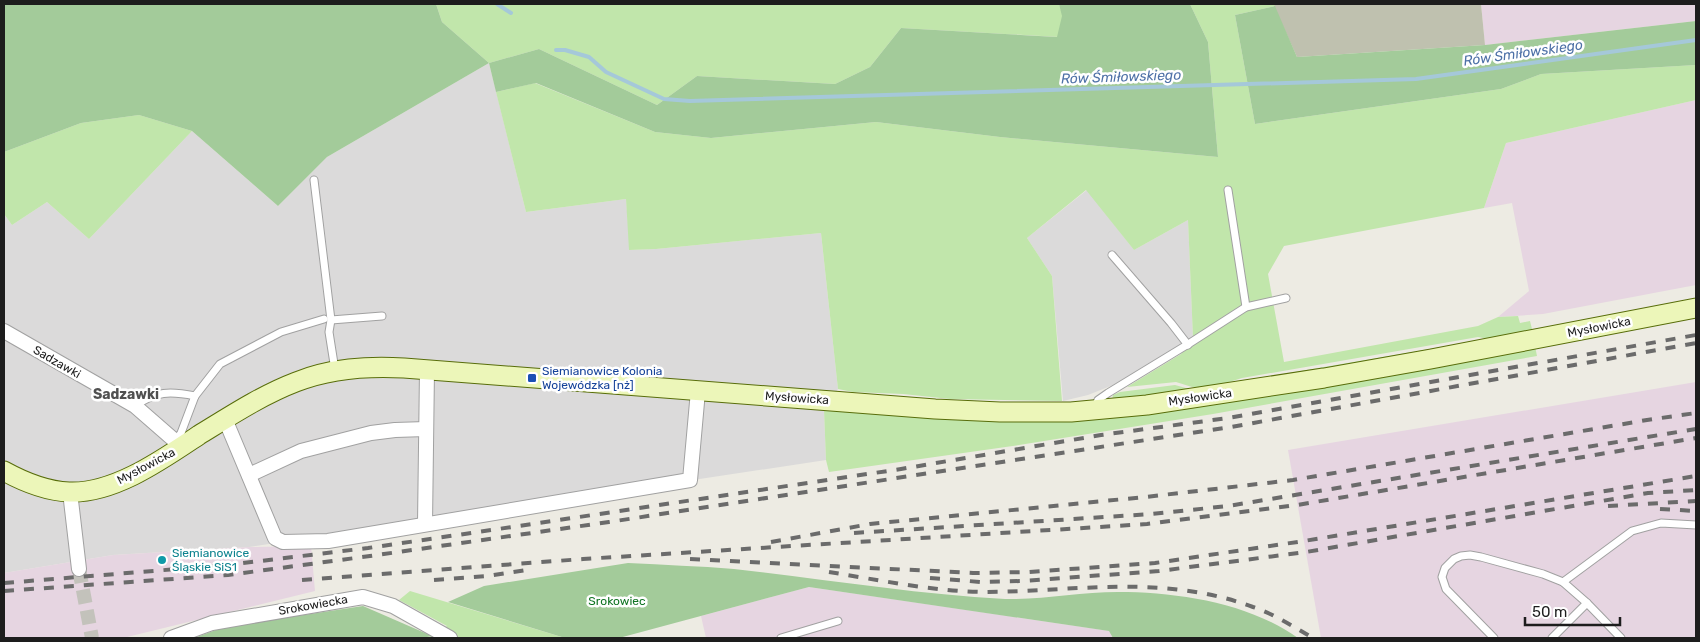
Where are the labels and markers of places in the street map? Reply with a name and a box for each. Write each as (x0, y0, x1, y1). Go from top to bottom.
place label: Siemianowice Kolonia Wojewódzka [nż] (542, 364, 662, 392)
marker: Siemianowice Kolonia Wojewódzka [nż] (526, 372, 538, 384)
place label: Siemianowice Śląskie SiS1 (172, 546, 249, 574)
marker: Siemianowice Śląskie SiS1 (156, 554, 168, 566)

